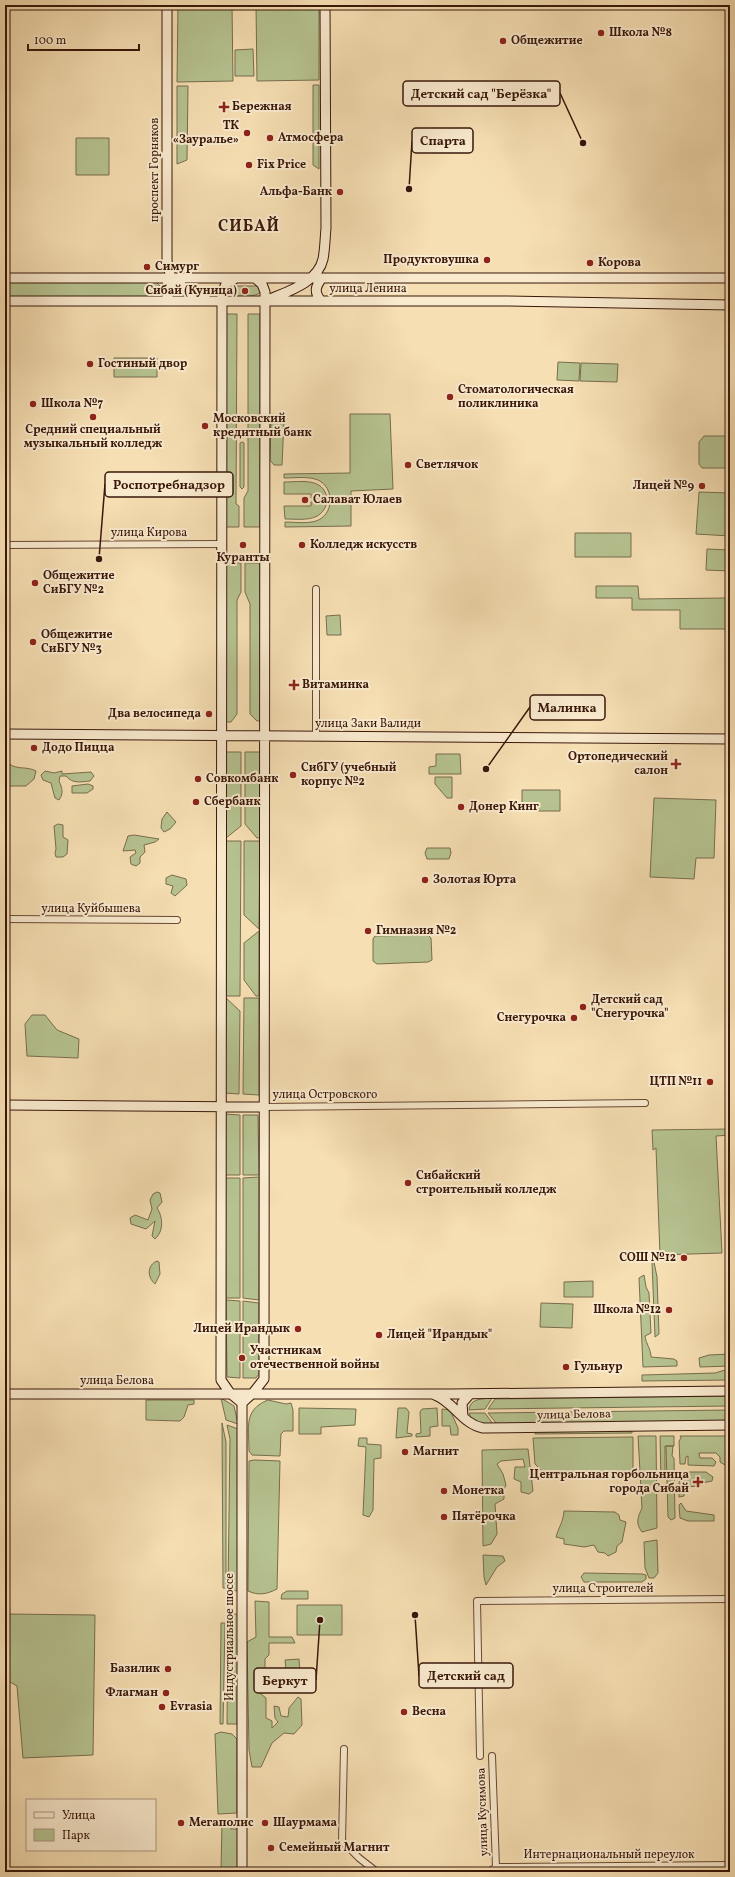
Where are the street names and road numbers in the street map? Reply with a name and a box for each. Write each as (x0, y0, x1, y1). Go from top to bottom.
street label: проспект Горняков (147, 118, 163, 222)
street label: улица Ленина (329, 281, 407, 297)
street label: улица Кирова (111, 525, 187, 541)
street label: улица Заки Валиди (315, 716, 421, 732)
street label: улица Куйбышева (41, 901, 141, 917)
street label: улица Островского (273, 1087, 377, 1103)
street label: улица Белова (80, 1373, 154, 1389)
street label: улица Белова (537, 1406, 611, 1424)
street label: Индустриальное шоссе (222, 1573, 238, 1701)
street label: улица Строителей (553, 1581, 654, 1597)
street label: улица Кусимова (473, 1767, 493, 1857)
street label: Интернациональный переулок (523, 1847, 695, 1863)

